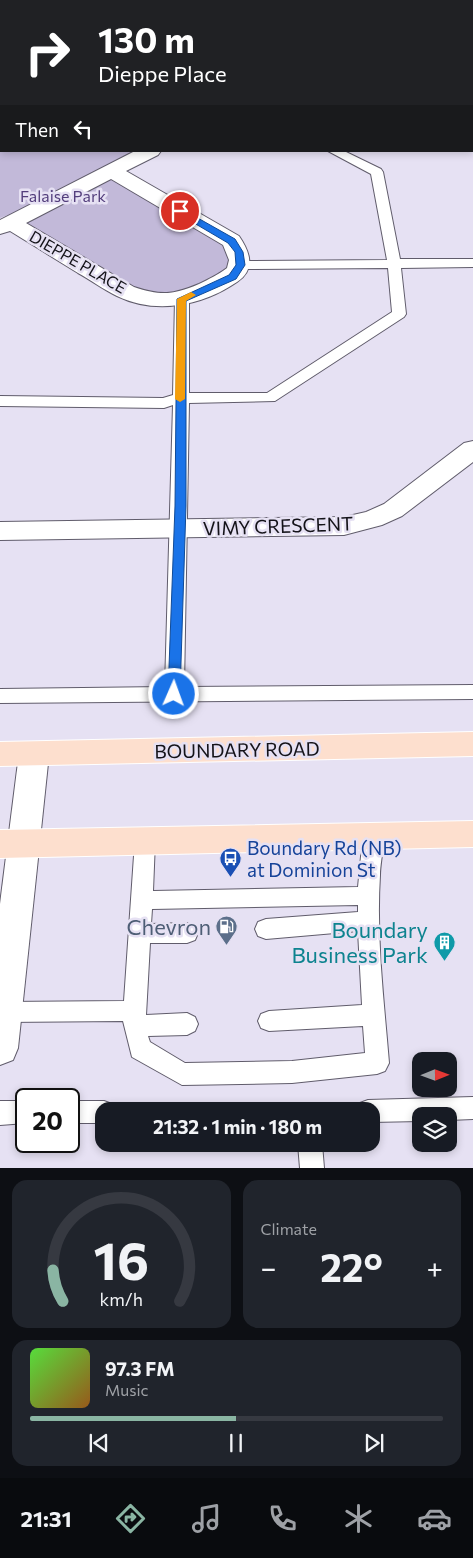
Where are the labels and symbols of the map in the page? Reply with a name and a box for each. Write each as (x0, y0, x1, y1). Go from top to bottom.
park label: Falaise Park (20, 186, 106, 205)
pin (159, 190, 201, 232)
street label: DIEPPE PLACE (26, 226, 130, 297)
street label: VIMY CRESCENT (202, 511, 354, 540)
position arrow (147, 667, 199, 719)
street label: BOUNDARY ROAD (154, 737, 320, 762)
place label: Boundary Rd (NB) at Dominion St (247, 836, 402, 881)
bus stop icon: Boundary Rd (NB) at Dominion St (219, 847, 243, 878)
place label: Chevron (127, 913, 211, 940)
fuel station icon: Chevron (215, 915, 239, 946)
place label: Boundary Business Park (291, 916, 428, 968)
building icon: Boundary Business Park (432, 931, 456, 962)
north arrow (412, 1052, 458, 1098)
speed limit sign: 20 (15, 1088, 80, 1153)

